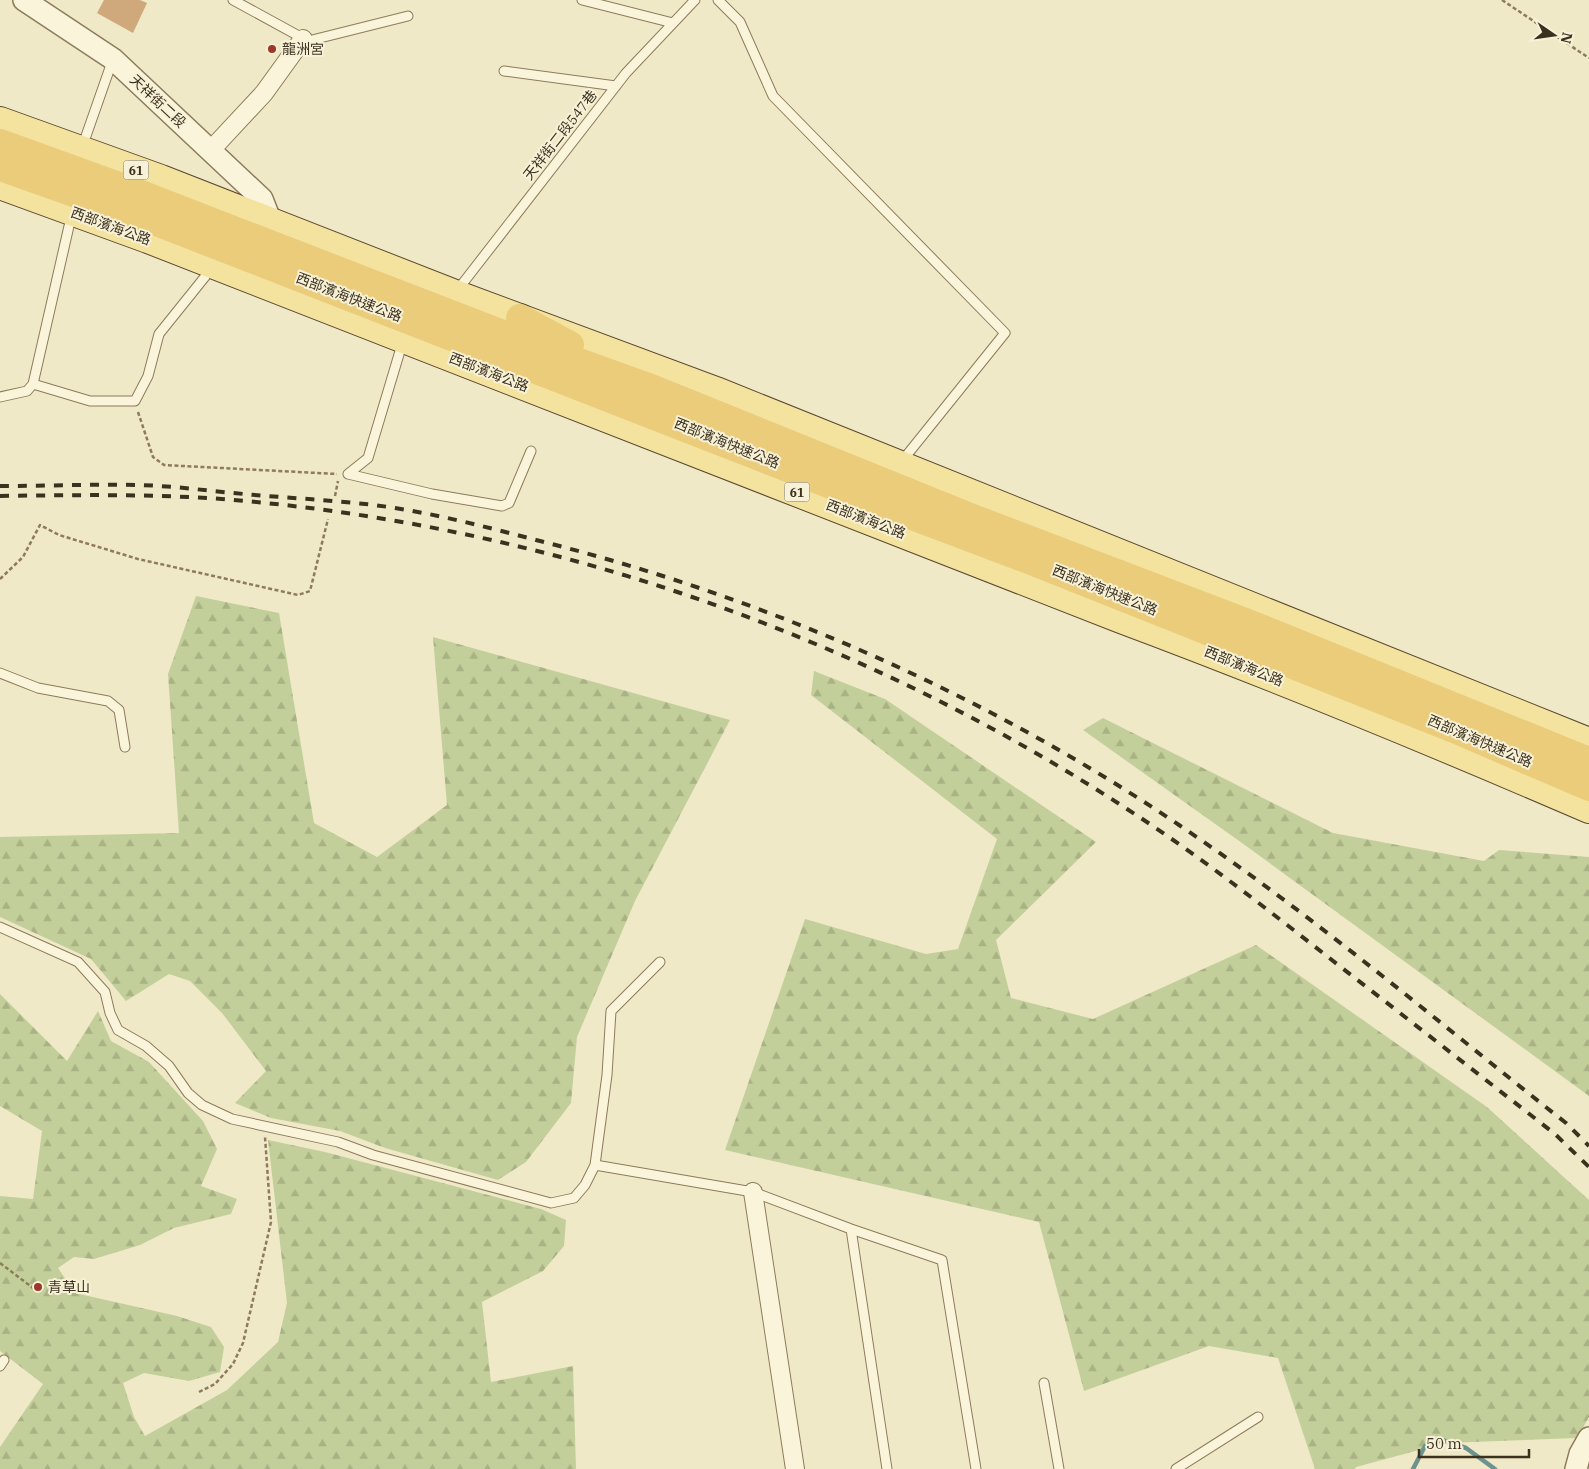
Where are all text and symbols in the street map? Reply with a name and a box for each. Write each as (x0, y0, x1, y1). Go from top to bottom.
north arrow (1529, 10, 1579, 60)
text: N (1557, 31, 1577, 45)
place label: 龍洲宮 (282, 40, 324, 58)
marker: 龍洲宮 (266, 43, 278, 55)
street label: 天祥街二段 (126, 71, 190, 131)
street label: 天祥街二段547巷 (519, 86, 601, 184)
road number: 61 (124, 160, 148, 180)
street label: 西部濱海公路 (68, 203, 154, 249)
street label: 西部濱海快速公路 (293, 269, 405, 325)
street label: 西部濱海公路 (447, 349, 531, 395)
street label: 西部濱海快速公路 (672, 414, 782, 472)
road number: 61 (784, 482, 810, 502)
street label: 西部濱海公路 (824, 496, 908, 542)
street label: 西部濱海快速公路 (1050, 561, 1160, 619)
street label: 西部濱海公路 (1202, 642, 1286, 690)
street label: 西部濱海快速公路 (1425, 711, 1535, 771)
place label: 青草山 (48, 1278, 90, 1296)
marker: 青草山 (32, 1281, 44, 1293)
scale bar (1419, 1426, 1529, 1458)
text: 50 m (1426, 1434, 1462, 1453)

